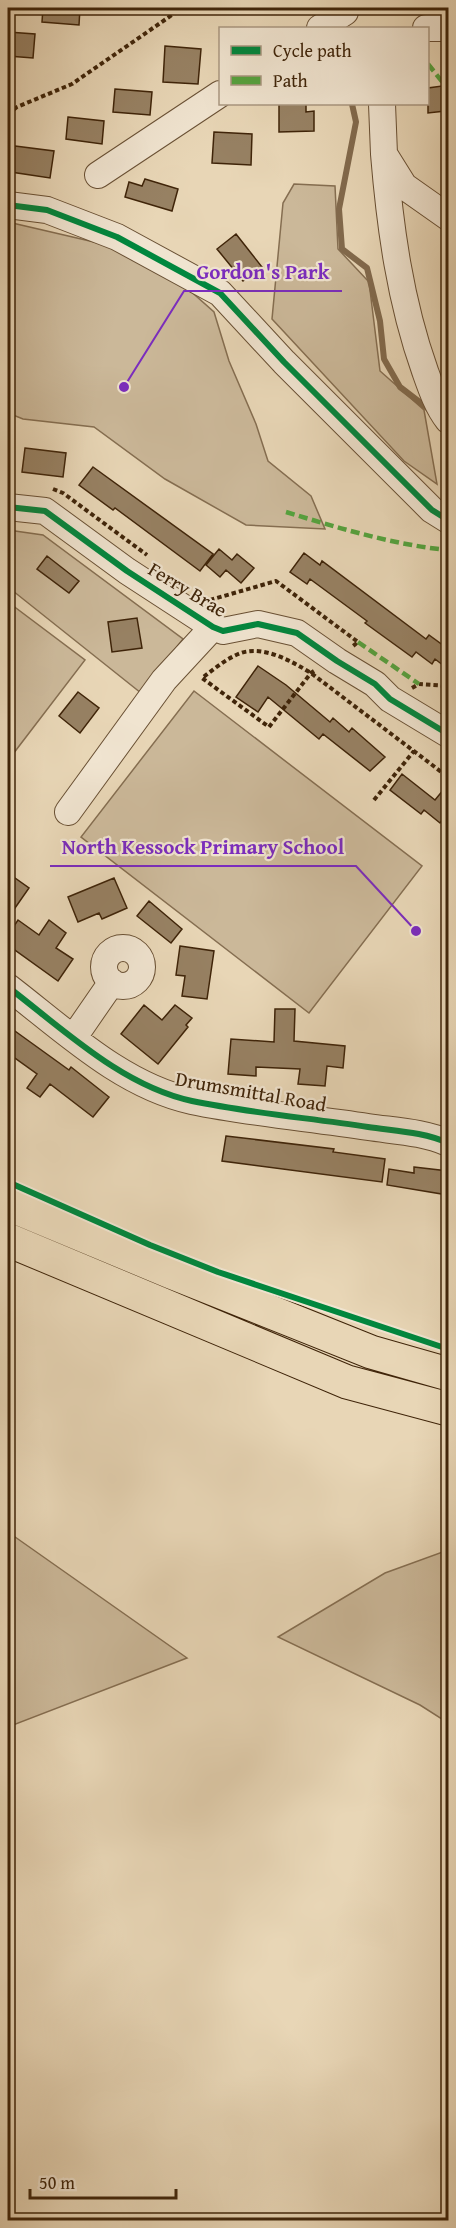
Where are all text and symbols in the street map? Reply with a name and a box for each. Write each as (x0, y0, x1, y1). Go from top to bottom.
legend (219, 27, 429, 105)
text: Cycle path (273, 37, 352, 64)
text: Path (273, 67, 308, 94)
callout: Gordon's Park (184, 252, 342, 291)
text: Gordon's Park (196, 256, 331, 287)
street label: Ferry Brae (143, 554, 233, 624)
callout: North Kessock Primary School (50, 827, 356, 866)
text: North Kessock Primary School (62, 831, 345, 862)
street label: Drumsmittal Road (173, 1063, 329, 1119)
scale bar (30, 2162, 176, 2200)
text: 50 m (39, 2169, 75, 2196)

